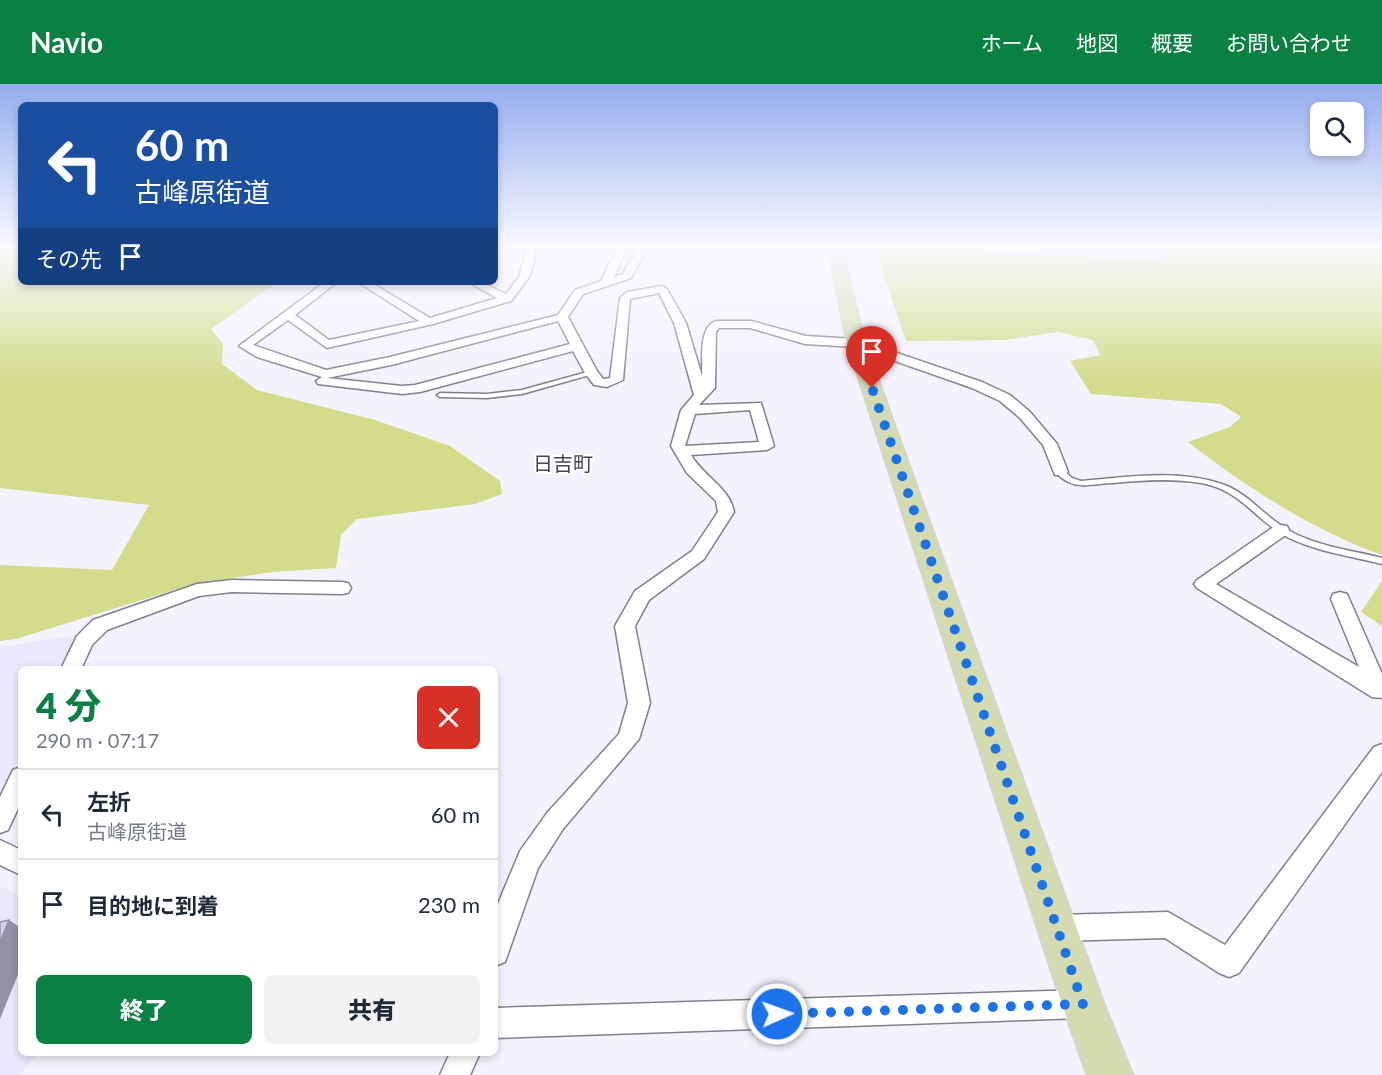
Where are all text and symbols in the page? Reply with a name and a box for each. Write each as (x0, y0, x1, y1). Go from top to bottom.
text: Navio (30, 25, 103, 59)
text: ホーム (981, 30, 1043, 55)
text: 地図 (1076, 30, 1118, 55)
text: 概要 (1151, 30, 1193, 55)
text: お問い合わせ (1226, 30, 1352, 55)
map controls (1310, 102, 1364, 156)
button: search (1310, 102, 1364, 156)
text: 60 m (135, 120, 229, 170)
icon: left (36, 126, 114, 204)
text: 古峰原街道 (135, 175, 270, 208)
icon: arrive (114, 240, 147, 273)
text: その先 (36, 245, 102, 272)
pin (846, 326, 897, 388)
icon: arrive (855, 335, 888, 368)
district label: 日吉町 (533, 451, 593, 475)
text: 4 分 (36, 683, 101, 727)
button: close (417, 686, 480, 749)
text: 290 m · 07:17 (36, 728, 159, 752)
text: 左折 (87, 788, 131, 815)
icon: left (36, 798, 69, 831)
text: 60 m (431, 801, 480, 828)
text: 古峰原街道 (87, 819, 187, 843)
icon: arrive (36, 888, 69, 921)
text: 230 m (418, 891, 480, 918)
text: 目的地に到着 (87, 892, 219, 919)
button: 終了 (36, 975, 252, 1044)
button: 共有 (264, 975, 480, 1044)
position arrow (745, 982, 809, 1046)

